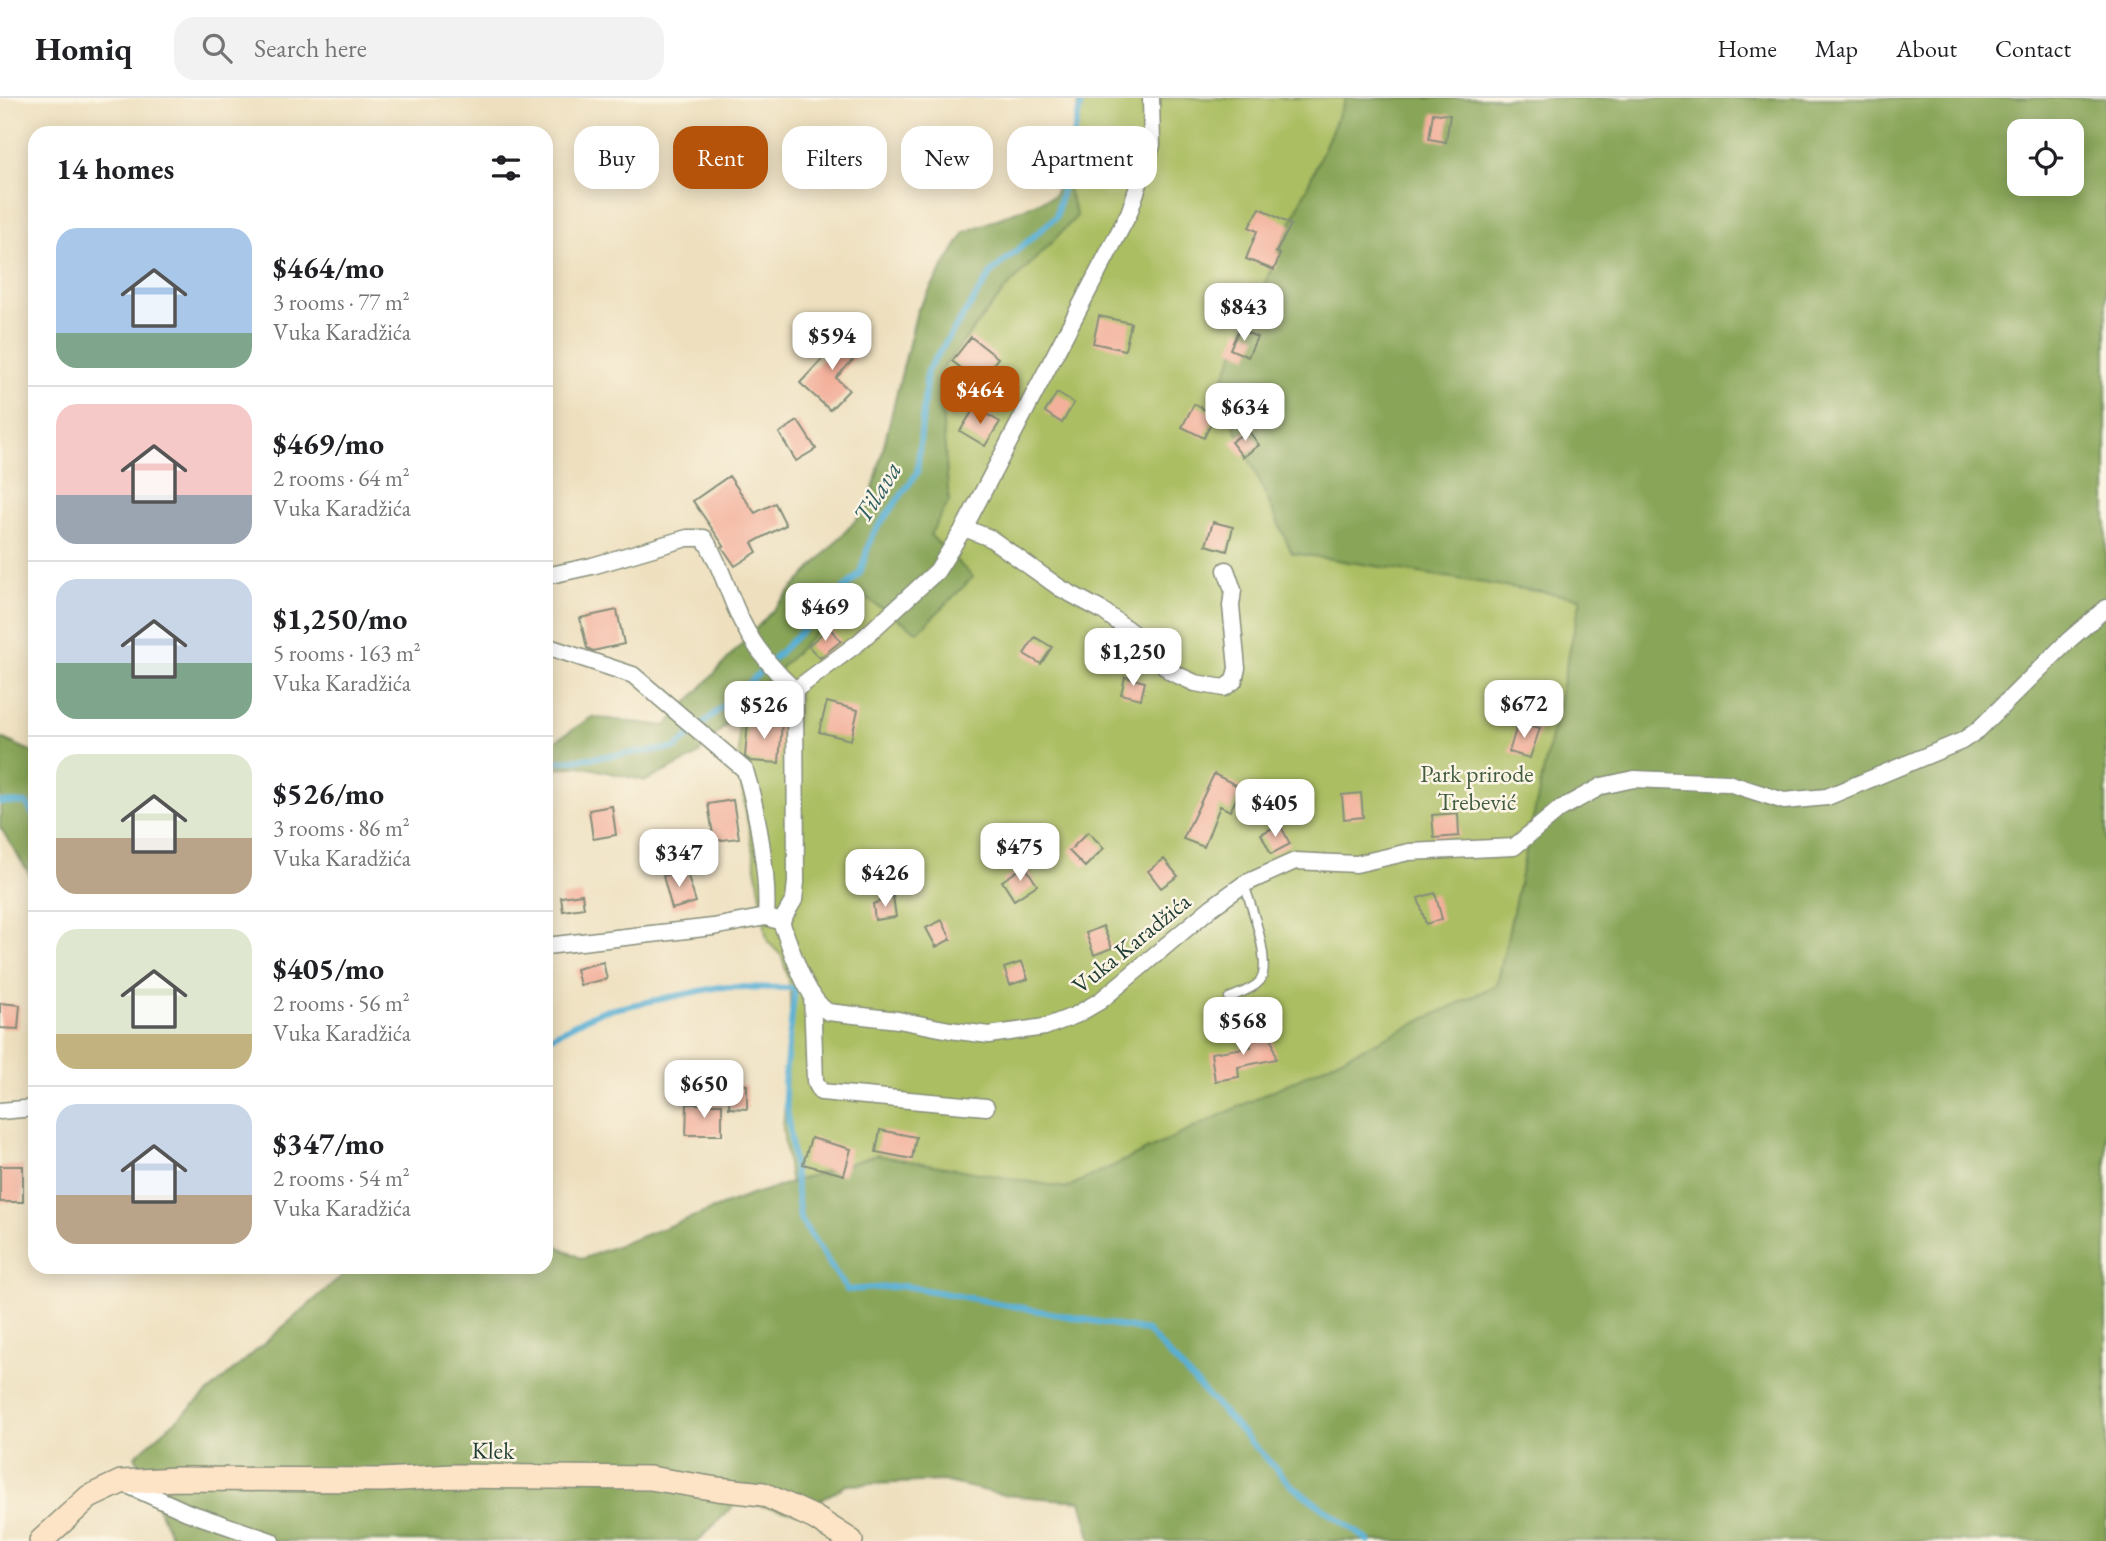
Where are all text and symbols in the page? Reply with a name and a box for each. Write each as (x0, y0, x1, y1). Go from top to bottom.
search box (174, 17, 664, 80)
text: Homiq (35, 27, 132, 70)
icon: search (198, 29, 236, 67)
text: Search here (254, 31, 367, 65)
text: Home (1717, 33, 1777, 64)
text: Map (1815, 33, 1858, 64)
text: About (1896, 33, 1957, 64)
text: Contact (1995, 33, 2071, 64)
map controls (2007, 119, 2084, 196)
button: locate (2007, 119, 2084, 196)
chip: Buy (574, 126, 659, 189)
chip: Rent (673, 126, 768, 189)
chip: Filters (782, 126, 887, 189)
chip: New (901, 126, 993, 189)
chip: Apartment (1007, 126, 1157, 189)
text: 14 homes (56, 149, 174, 188)
icon: filters (487, 149, 525, 187)
text: $464/mo (273, 248, 384, 287)
icon: home (112, 256, 196, 340)
pin: $843 (1203, 284, 1285, 343)
text: 3 rooms · 77 m² (273, 287, 410, 317)
text: $843 (1220, 291, 1268, 321)
pin: $594 (791, 313, 873, 372)
text: Vuka Karadžića (273, 317, 411, 347)
text: $594 (808, 320, 856, 350)
pin: $464 (939, 366, 1021, 426)
text: $464 (956, 374, 1004, 404)
pin: $634 (1204, 384, 1286, 443)
text: $634 (1221, 391, 1269, 421)
text: $469/mo (273, 424, 384, 463)
icon: home (112, 432, 196, 516)
water label: Tilava (845, 455, 909, 529)
text: 2 rooms · 64 m² (273, 463, 410, 493)
text: Vuka Karadžića (273, 493, 411, 523)
pin: $469 (784, 584, 866, 643)
text: $469 (801, 591, 849, 621)
text: $1,250/mo (273, 599, 407, 638)
icon: home (112, 607, 196, 691)
pin: $1,250 (1076, 628, 1190, 688)
text: $1,250 (1101, 636, 1165, 666)
text: 5 rooms · 163 m² (273, 638, 421, 668)
text: Vuka Karadžića (273, 668, 411, 698)
pin: $672 (1483, 680, 1565, 740)
pin: $526 (723, 682, 805, 741)
text: $672 (1500, 688, 1548, 718)
text: $526 (740, 689, 788, 719)
park label: Park prirode Trebević (1420, 758, 1534, 817)
text: $526/mo (273, 774, 384, 813)
pin: $405 (1234, 780, 1316, 839)
icon: home (112, 782, 196, 866)
text: $405 (1251, 787, 1299, 817)
text: 3 rooms · 86 m² (273, 813, 410, 843)
pin: $475 (979, 824, 1061, 883)
pin: $347 (638, 830, 720, 889)
text: $475 (996, 831, 1044, 861)
text: $347 (655, 837, 703, 867)
text: Vuka Karadžića (273, 843, 411, 873)
pin: $426 (844, 850, 926, 909)
text: $426 (861, 857, 909, 887)
street label: Vuka Karadžića (1065, 885, 1197, 1000)
text: $405/mo (273, 949, 384, 988)
icon: home (112, 957, 196, 1041)
text: 2 rooms · 56 m² (273, 988, 410, 1018)
pin: $568 (1202, 998, 1284, 1057)
text: $568 (1219, 1005, 1267, 1035)
text: Vuka Karadžića (273, 1018, 411, 1048)
pin: $650 (663, 1060, 745, 1120)
text: $650 (680, 1068, 728, 1098)
text: $347/mo (273, 1124, 384, 1163)
icon: home (112, 1132, 196, 1216)
text: 2 rooms · 54 m² (273, 1163, 410, 1193)
text: Vuka Karadžića (273, 1193, 411, 1223)
street label: Klek (471, 1434, 515, 1466)

